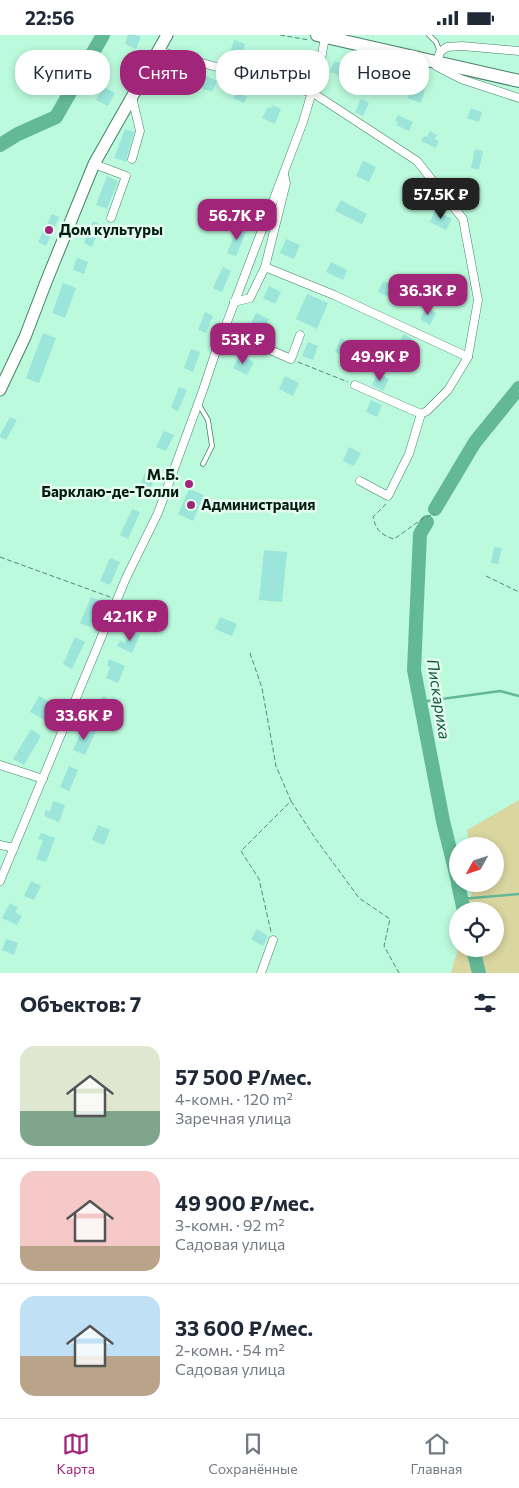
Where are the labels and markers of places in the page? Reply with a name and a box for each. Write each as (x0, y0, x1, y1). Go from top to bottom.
pin: 57.5K ₽ (395, 177, 487, 220)
pin: 56.7K ₽ (191, 199, 283, 241)
place label: Дом культуры (59, 220, 163, 238)
marker: Дом культуры (43, 224, 55, 236)
pin: 36.3K ₽ (382, 273, 474, 316)
pin: 53K ₽ (208, 323, 278, 365)
pin: 49.9K ₽ (334, 339, 426, 382)
place label: М.Б. Барклаю-де-Толли (41, 465, 179, 500)
marker: М.Б. Барклаю-де-Толли (183, 478, 195, 490)
place label: Администрация (201, 495, 316, 513)
marker: Администрация (185, 499, 197, 511)
pin: 42.1K ₽ (84, 599, 176, 642)
pin: 33.6K ₽ (38, 699, 130, 741)

